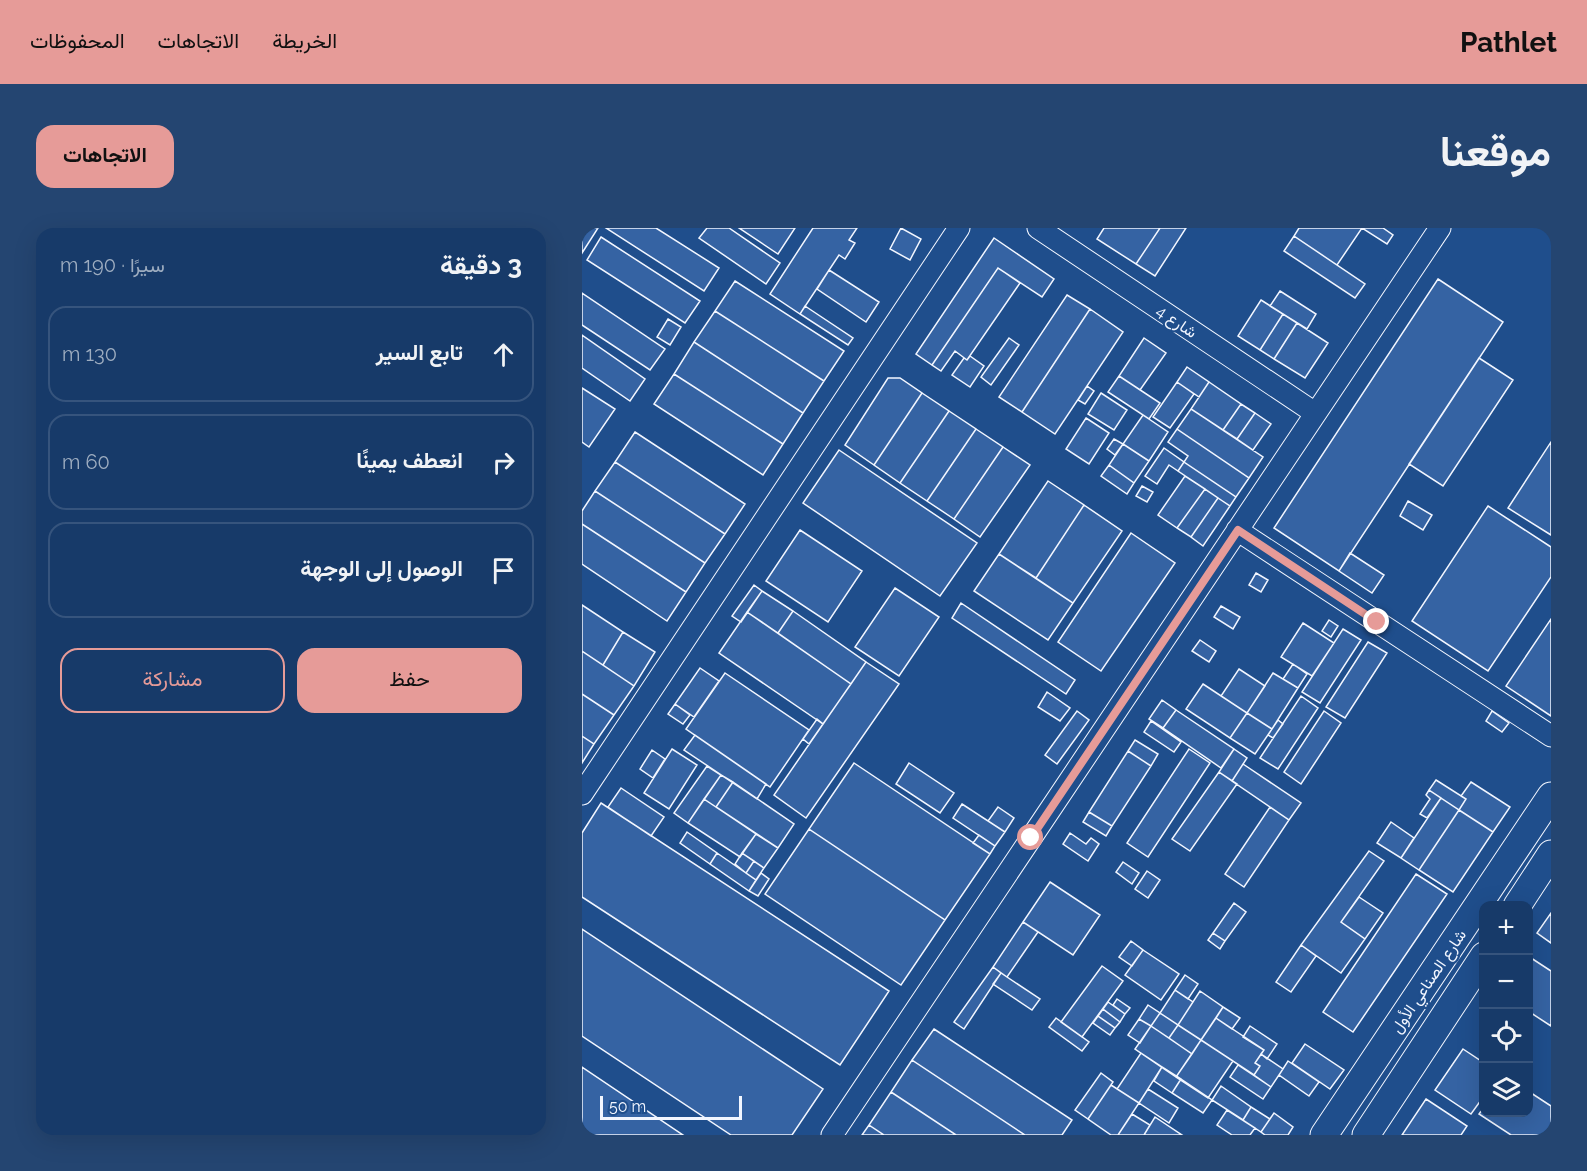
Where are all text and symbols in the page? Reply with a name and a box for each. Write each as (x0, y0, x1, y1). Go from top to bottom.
text: Pathlet (1460, 26, 1557, 59)
text: المحفوظات (30, 28, 125, 53)
text: الاتجاهات (158, 28, 239, 53)
text: الخريطة (272, 28, 337, 53)
button: الاتجاهات (36, 125, 174, 188)
text: موقعنا (1440, 127, 1551, 176)
text: 3 دقيقة (440, 250, 522, 280)
text: سيرًا · 190 m (60, 253, 165, 277)
street label: شارع 4 (1152, 301, 1201, 344)
icon: ahead (487, 338, 520, 371)
text: تابع السير (376, 339, 463, 365)
text: 130 m (62, 342, 117, 366)
icon: right (487, 446, 520, 479)
text: انعطف يمينًا (356, 447, 463, 473)
text: 60 m (62, 450, 110, 474)
icon: arrive (487, 554, 520, 587)
text: الوصول إلى الوجهة (300, 555, 463, 581)
route end (1363, 608, 1389, 634)
button: مشاركة (60, 648, 285, 713)
button: حفظ (297, 648, 522, 713)
route start (1017, 824, 1043, 850)
map controls (1479, 901, 1533, 1117)
button: + (1479, 901, 1533, 955)
street label: شارع الصناعي الأول (1387, 926, 1473, 1039)
button: − (1479, 955, 1533, 1009)
button: locate (1479, 1009, 1533, 1063)
button: layers (1479, 1063, 1533, 1117)
scale bar (600, 1093, 742, 1120)
text: 50 m (609, 1097, 646, 1116)

